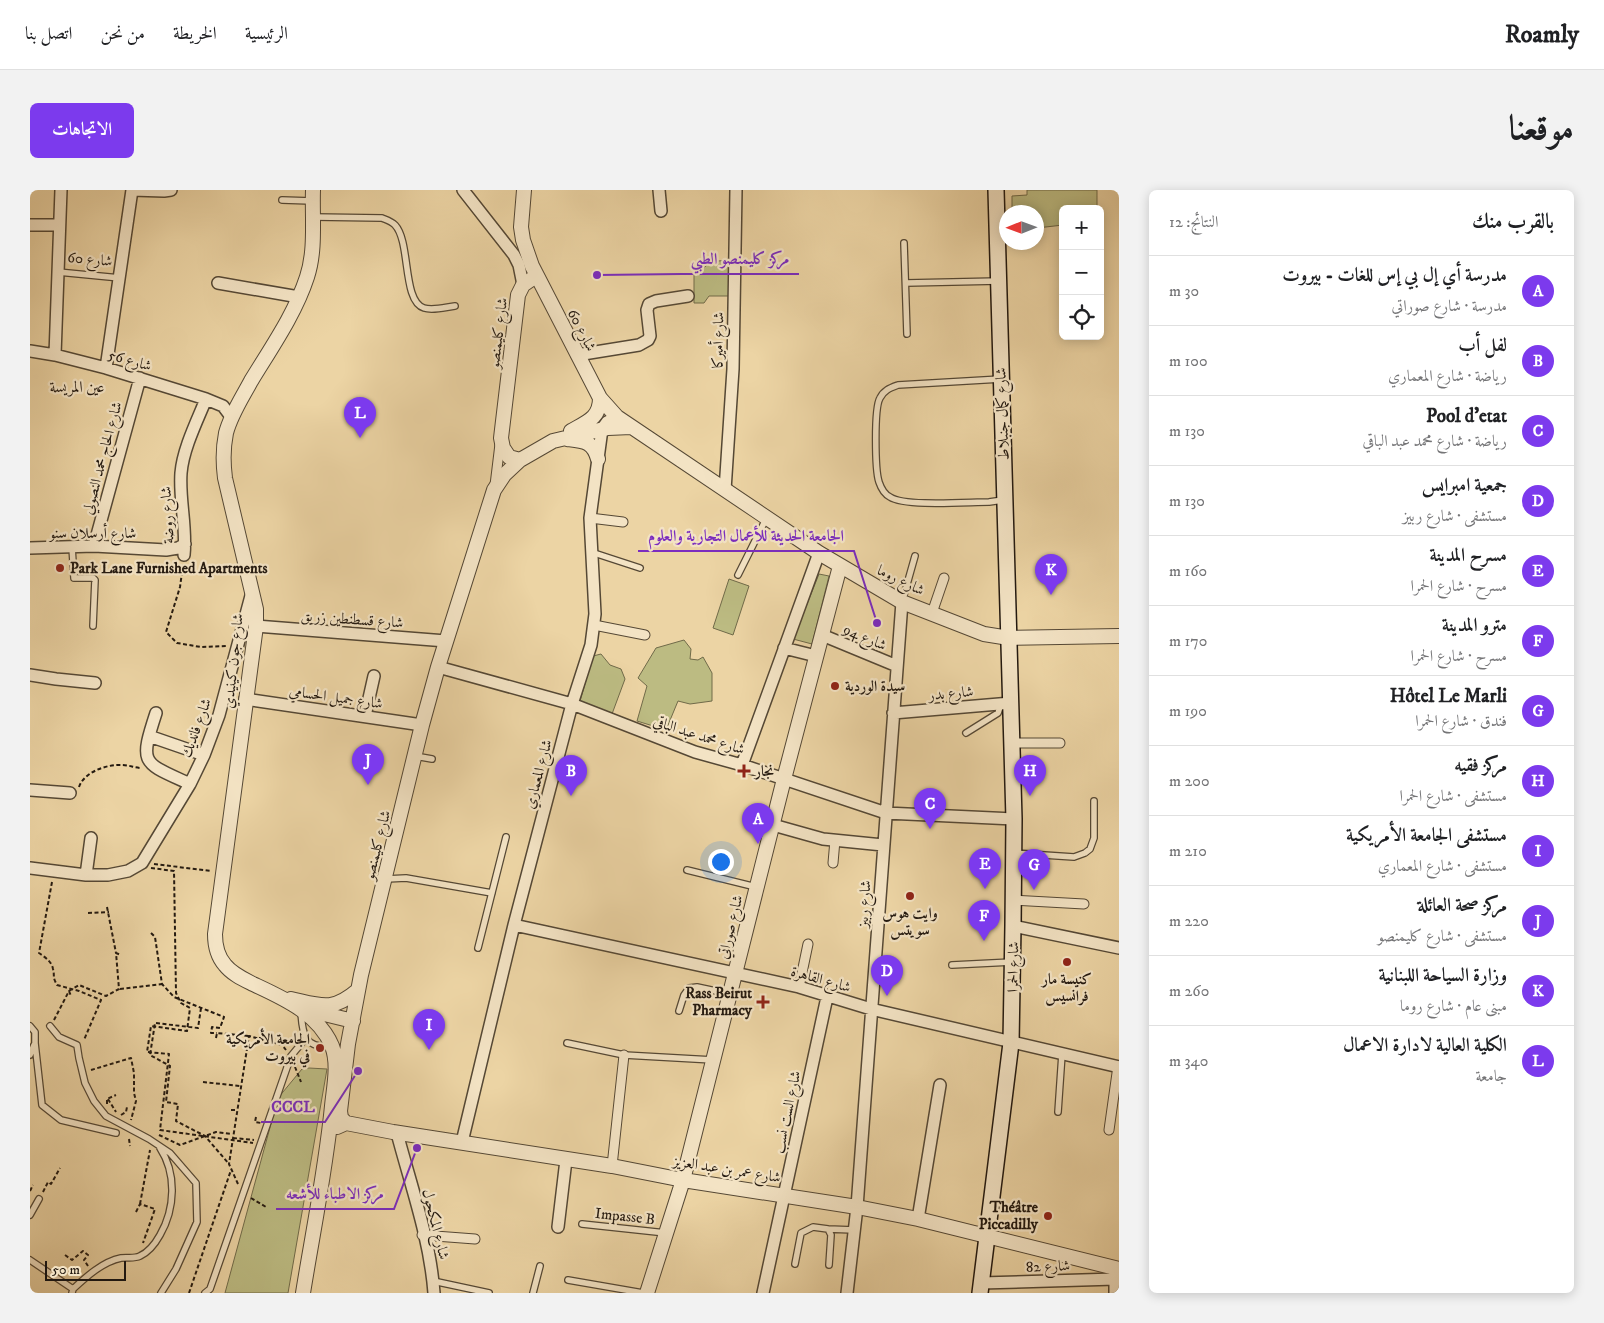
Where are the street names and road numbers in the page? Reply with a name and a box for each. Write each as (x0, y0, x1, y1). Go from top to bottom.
street label: شارع 60 (66, 248, 113, 274)
street label: شارع كليمنصو (484, 297, 515, 372)
street label: شارع 60 (560, 306, 600, 356)
street label: شارع أميركا (707, 312, 731, 368)
street label: شارع 56 (105, 345, 154, 379)
street label: شارع كمال جنبلاط (991, 367, 1017, 461)
street label: شارع الحاج محمد النصولي (78, 400, 130, 517)
street label: شارع روضة (157, 486, 181, 544)
street label: شارع أرسلان سنو (48, 522, 136, 546)
street label: شارع روما (873, 561, 928, 603)
street label: شارع قسطنطين زريق (300, 606, 404, 636)
street label: شارع جون كينيدي (219, 613, 251, 710)
street label: شارع 94 (838, 619, 889, 658)
street label: شارع جميل الحسامي (287, 682, 384, 716)
street label: شارع بدر (926, 682, 975, 708)
street label: شارع فانديك (177, 696, 219, 762)
street label: شارع محمد عبد الباقي (650, 712, 747, 762)
street label: شارع المعماري (520, 737, 560, 812)
street label: شارع كليمنصو (359, 808, 398, 885)
street label: شارع ربيز (853, 880, 879, 931)
street label: شارع صوراتي (713, 893, 750, 962)
street label: شارع الحمرا (1004, 942, 1026, 993)
street label: شارع القاهرة (788, 962, 853, 1000)
street label: شارع الست نسب (769, 1069, 808, 1156)
street label: شارع عمر بن عبد العزيز (669, 1151, 782, 1190)
street label: شارع المكحول (415, 1187, 453, 1262)
street label: Impasse B (594, 1204, 656, 1229)
street label: شارع 82 (1026, 1256, 1071, 1280)

